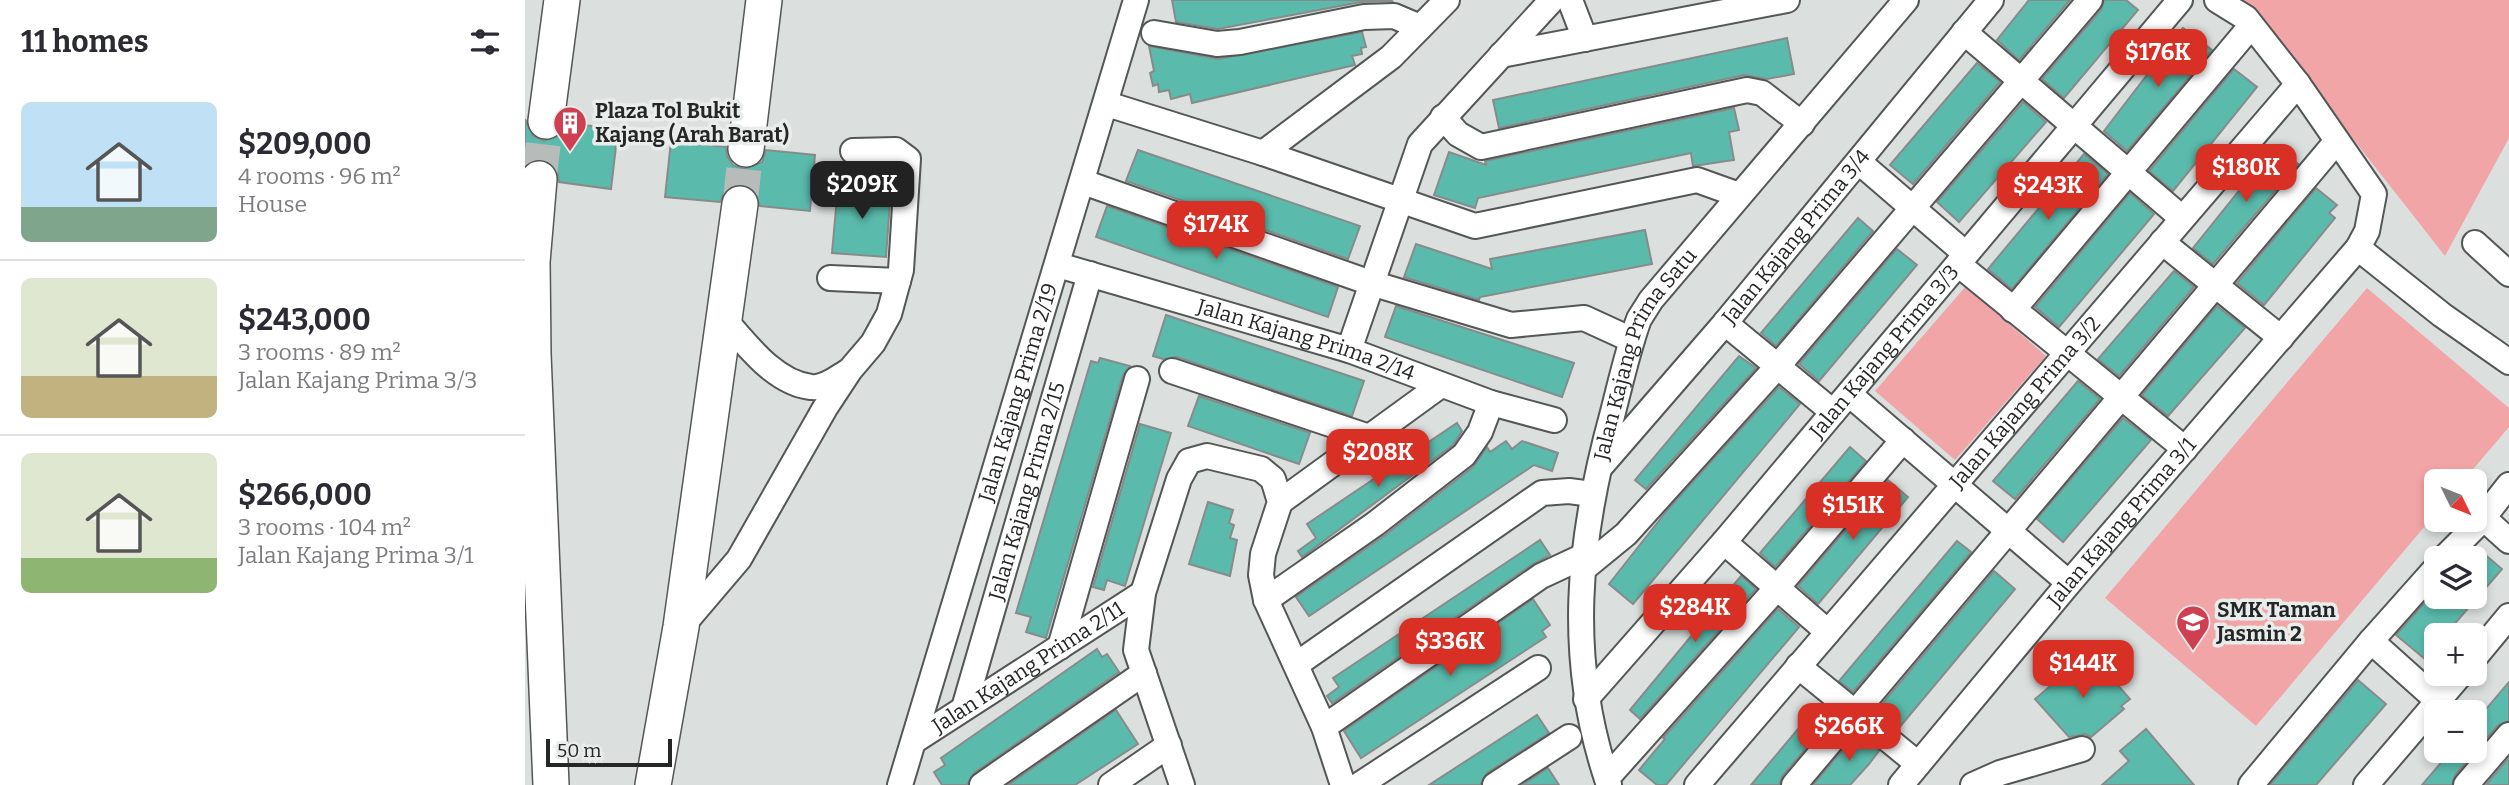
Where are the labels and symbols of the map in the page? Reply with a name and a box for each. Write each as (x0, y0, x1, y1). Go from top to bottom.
pin: $176K (2109, 29, 2207, 89)
place label: Plaza Tol Bukit Kajang (Arah Barat) (595, 98, 789, 148)
building icon: Plaza Tol Bukit Kajang (Arah Barat) (551, 104, 589, 153)
street label: Jalan Kajang Prima 3/4 (1716, 144, 1876, 330)
pin: $180K (2197, 144, 2295, 204)
pin: $209K (813, 162, 911, 221)
pin: $243K (1999, 162, 2097, 222)
pin: $174K (1167, 202, 1265, 261)
street label: Jalan Kajang Prima Satu (1588, 243, 1702, 464)
street label: Jalan Kajang Prima 3/3 (1803, 259, 1965, 444)
street label: Jalan Kajang Prima 2/19 (973, 280, 1063, 506)
street label: Jalan Kajang Prima 2/14 (1193, 293, 1418, 386)
street label: Jalan Kajang Prima 3/2 (1944, 311, 2106, 494)
street label: Jalan Kajang Prima 2/15 (983, 379, 1071, 604)
pin: $208K (1329, 430, 1427, 489)
street label: Jalan Kajang Prima 3/1 (2041, 432, 2202, 613)
north arrow (2424, 469, 2487, 532)
pin: $151K (1804, 482, 1902, 542)
pin: $284K (1646, 584, 1744, 644)
street label: Jalan Kajang Prima 2/11 (927, 595, 1129, 739)
place label: SMK Taman Jasmin 2 (2216, 597, 2336, 647)
school or university icon: SMK Taman Jasmin 2 (2174, 603, 2212, 652)
pin: $336K (1401, 618, 1499, 678)
pin: $144K (2034, 640, 2132, 700)
pin: $266K (1800, 704, 1898, 763)
scale bar (546, 736, 672, 768)

